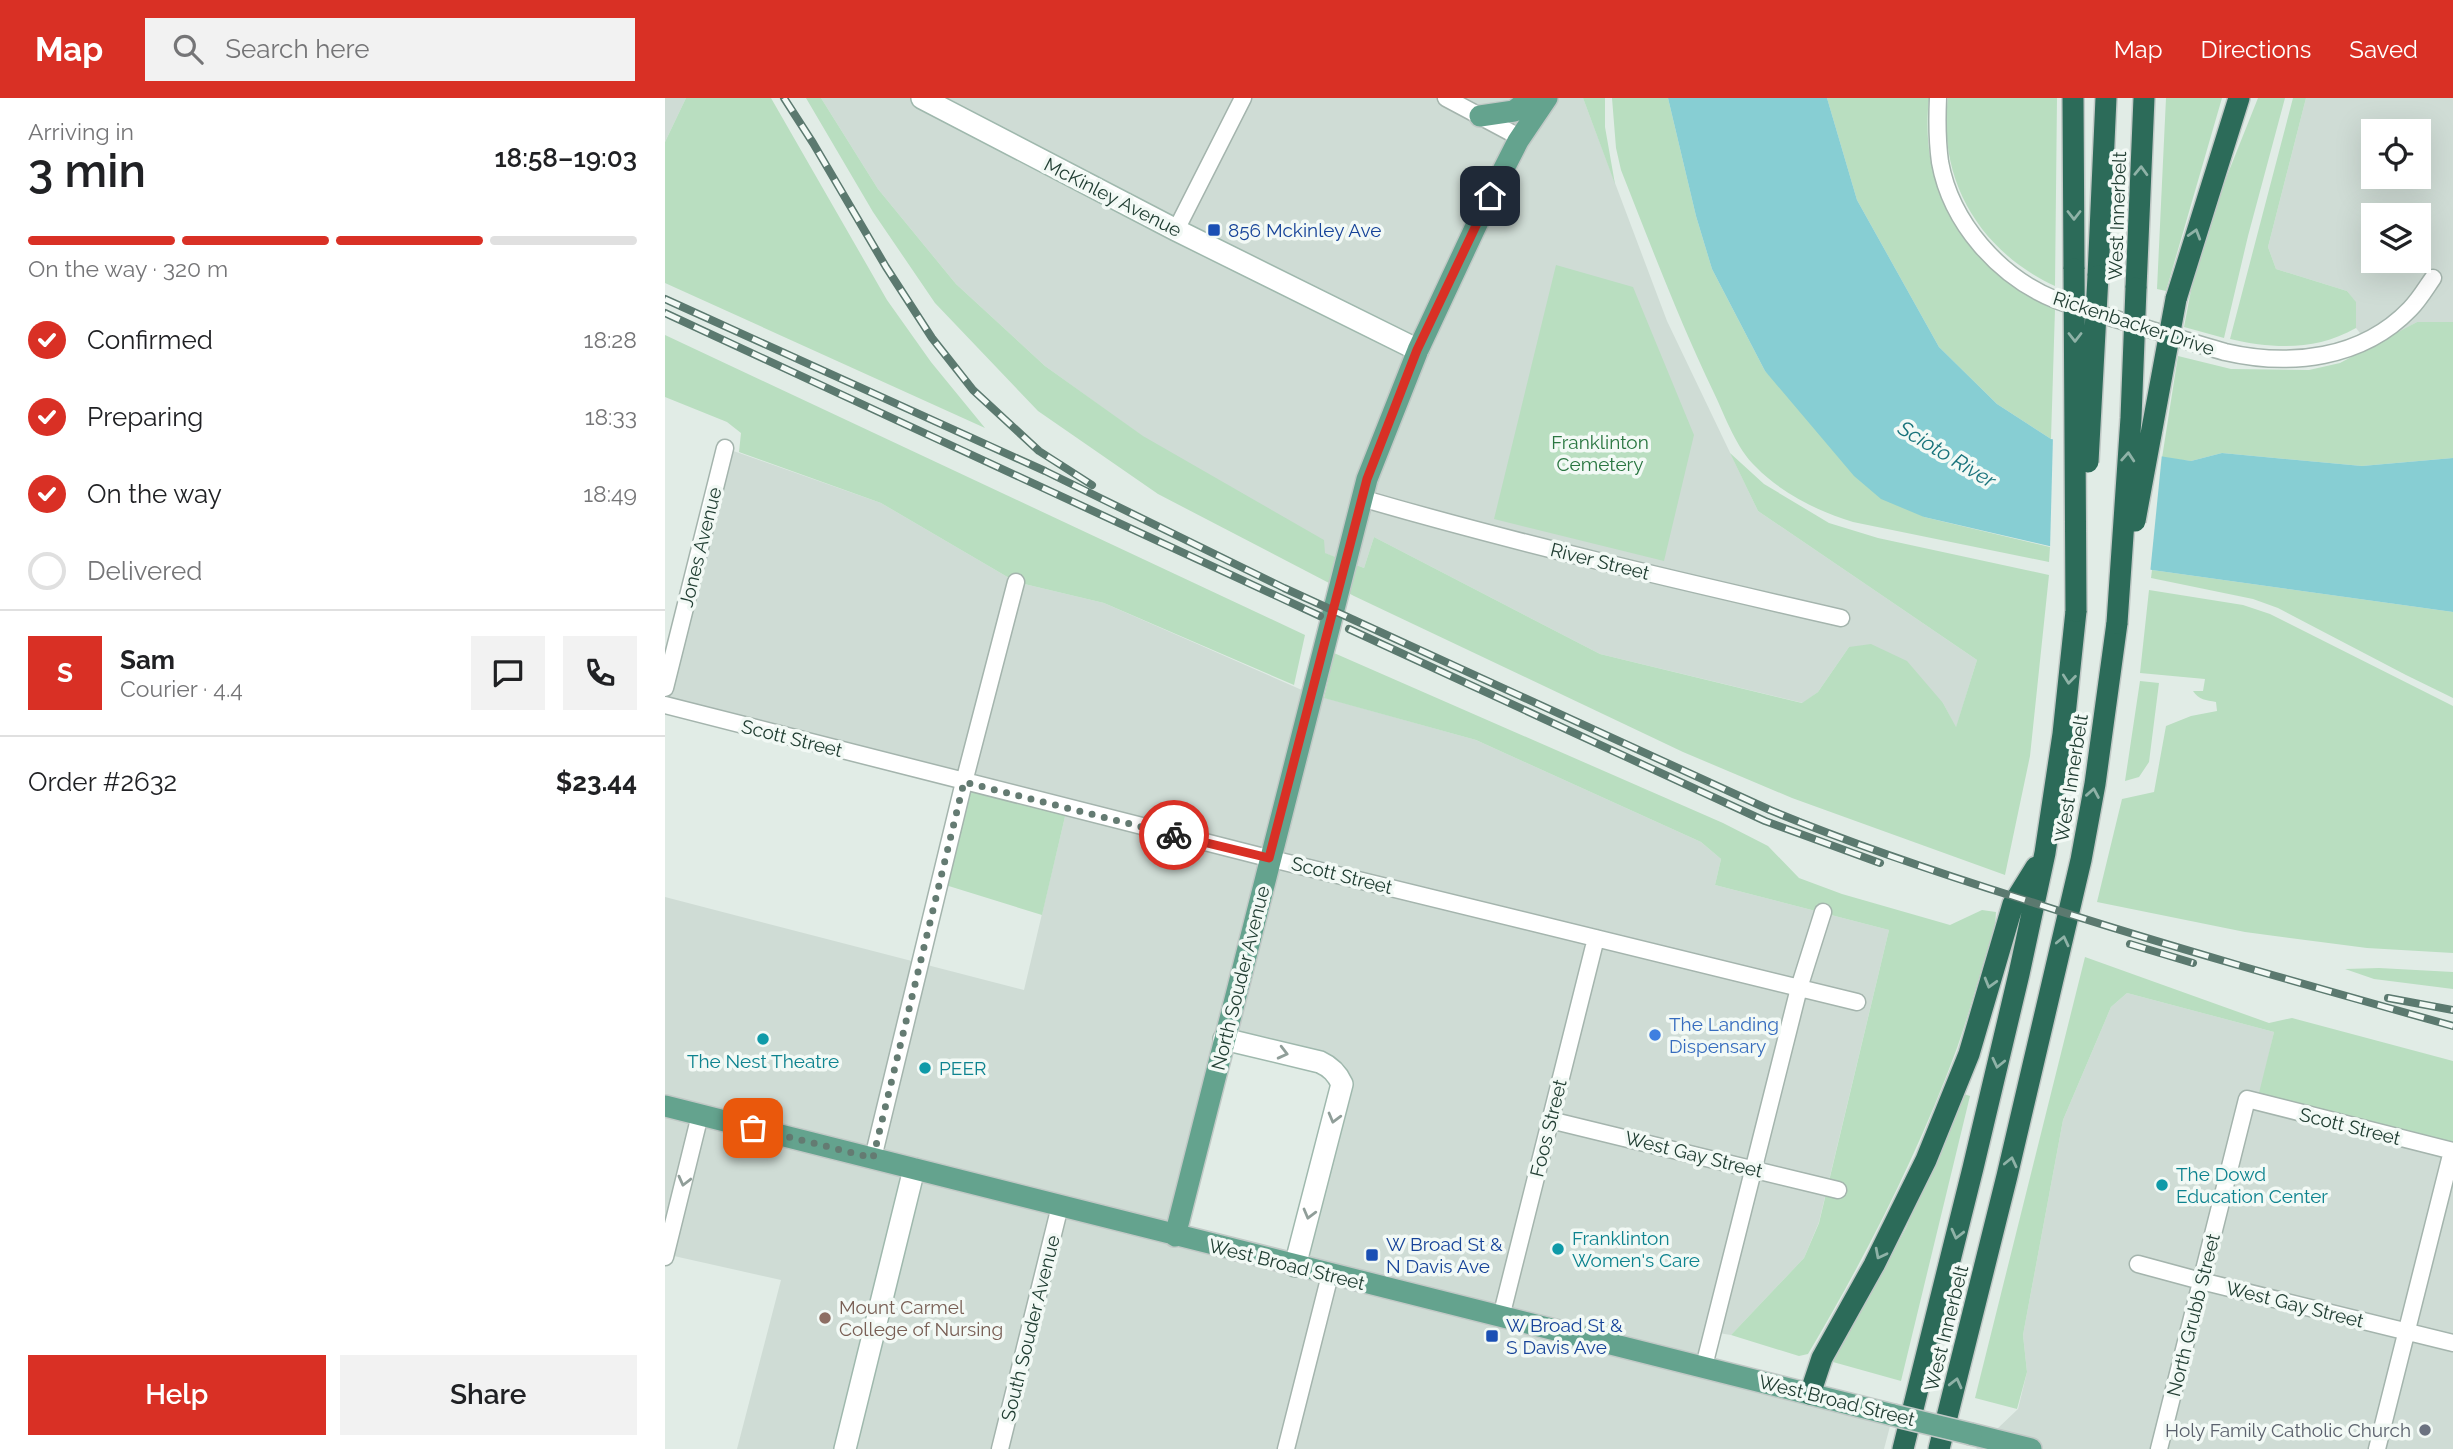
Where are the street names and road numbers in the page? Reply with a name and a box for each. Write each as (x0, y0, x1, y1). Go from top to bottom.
street label: West Innerbelt (2104, 150, 2130, 281)
street label: McKinley Avenue (1041, 153, 1185, 241)
street label: Rickenbacker Drive (2051, 287, 2217, 359)
street label: Jones Avenue (674, 485, 726, 609)
street label: River Street (1548, 538, 1652, 584)
street label: West Innerbelt (2050, 712, 2092, 844)
street label: Scott Street (739, 715, 845, 761)
street label: Scott Street (1289, 852, 1395, 898)
street label: North Souder Avenue (1206, 884, 1274, 1072)
street label: Foos Street (1525, 1076, 1571, 1179)
street label: Scott Street (2297, 1103, 2403, 1149)
street label: West Gay Street (1623, 1126, 1766, 1182)
street label: North Grubb Street (2162, 1231, 2224, 1399)
street label: South Souder Avenue (996, 1233, 1064, 1423)
street label: West Broad Street (1207, 1234, 1368, 1294)
street label: West Innerbelt (1920, 1262, 1972, 1393)
street label: West Gay Street (2224, 1276, 2367, 1332)
street label: West Broad Street (1757, 1370, 1918, 1430)

